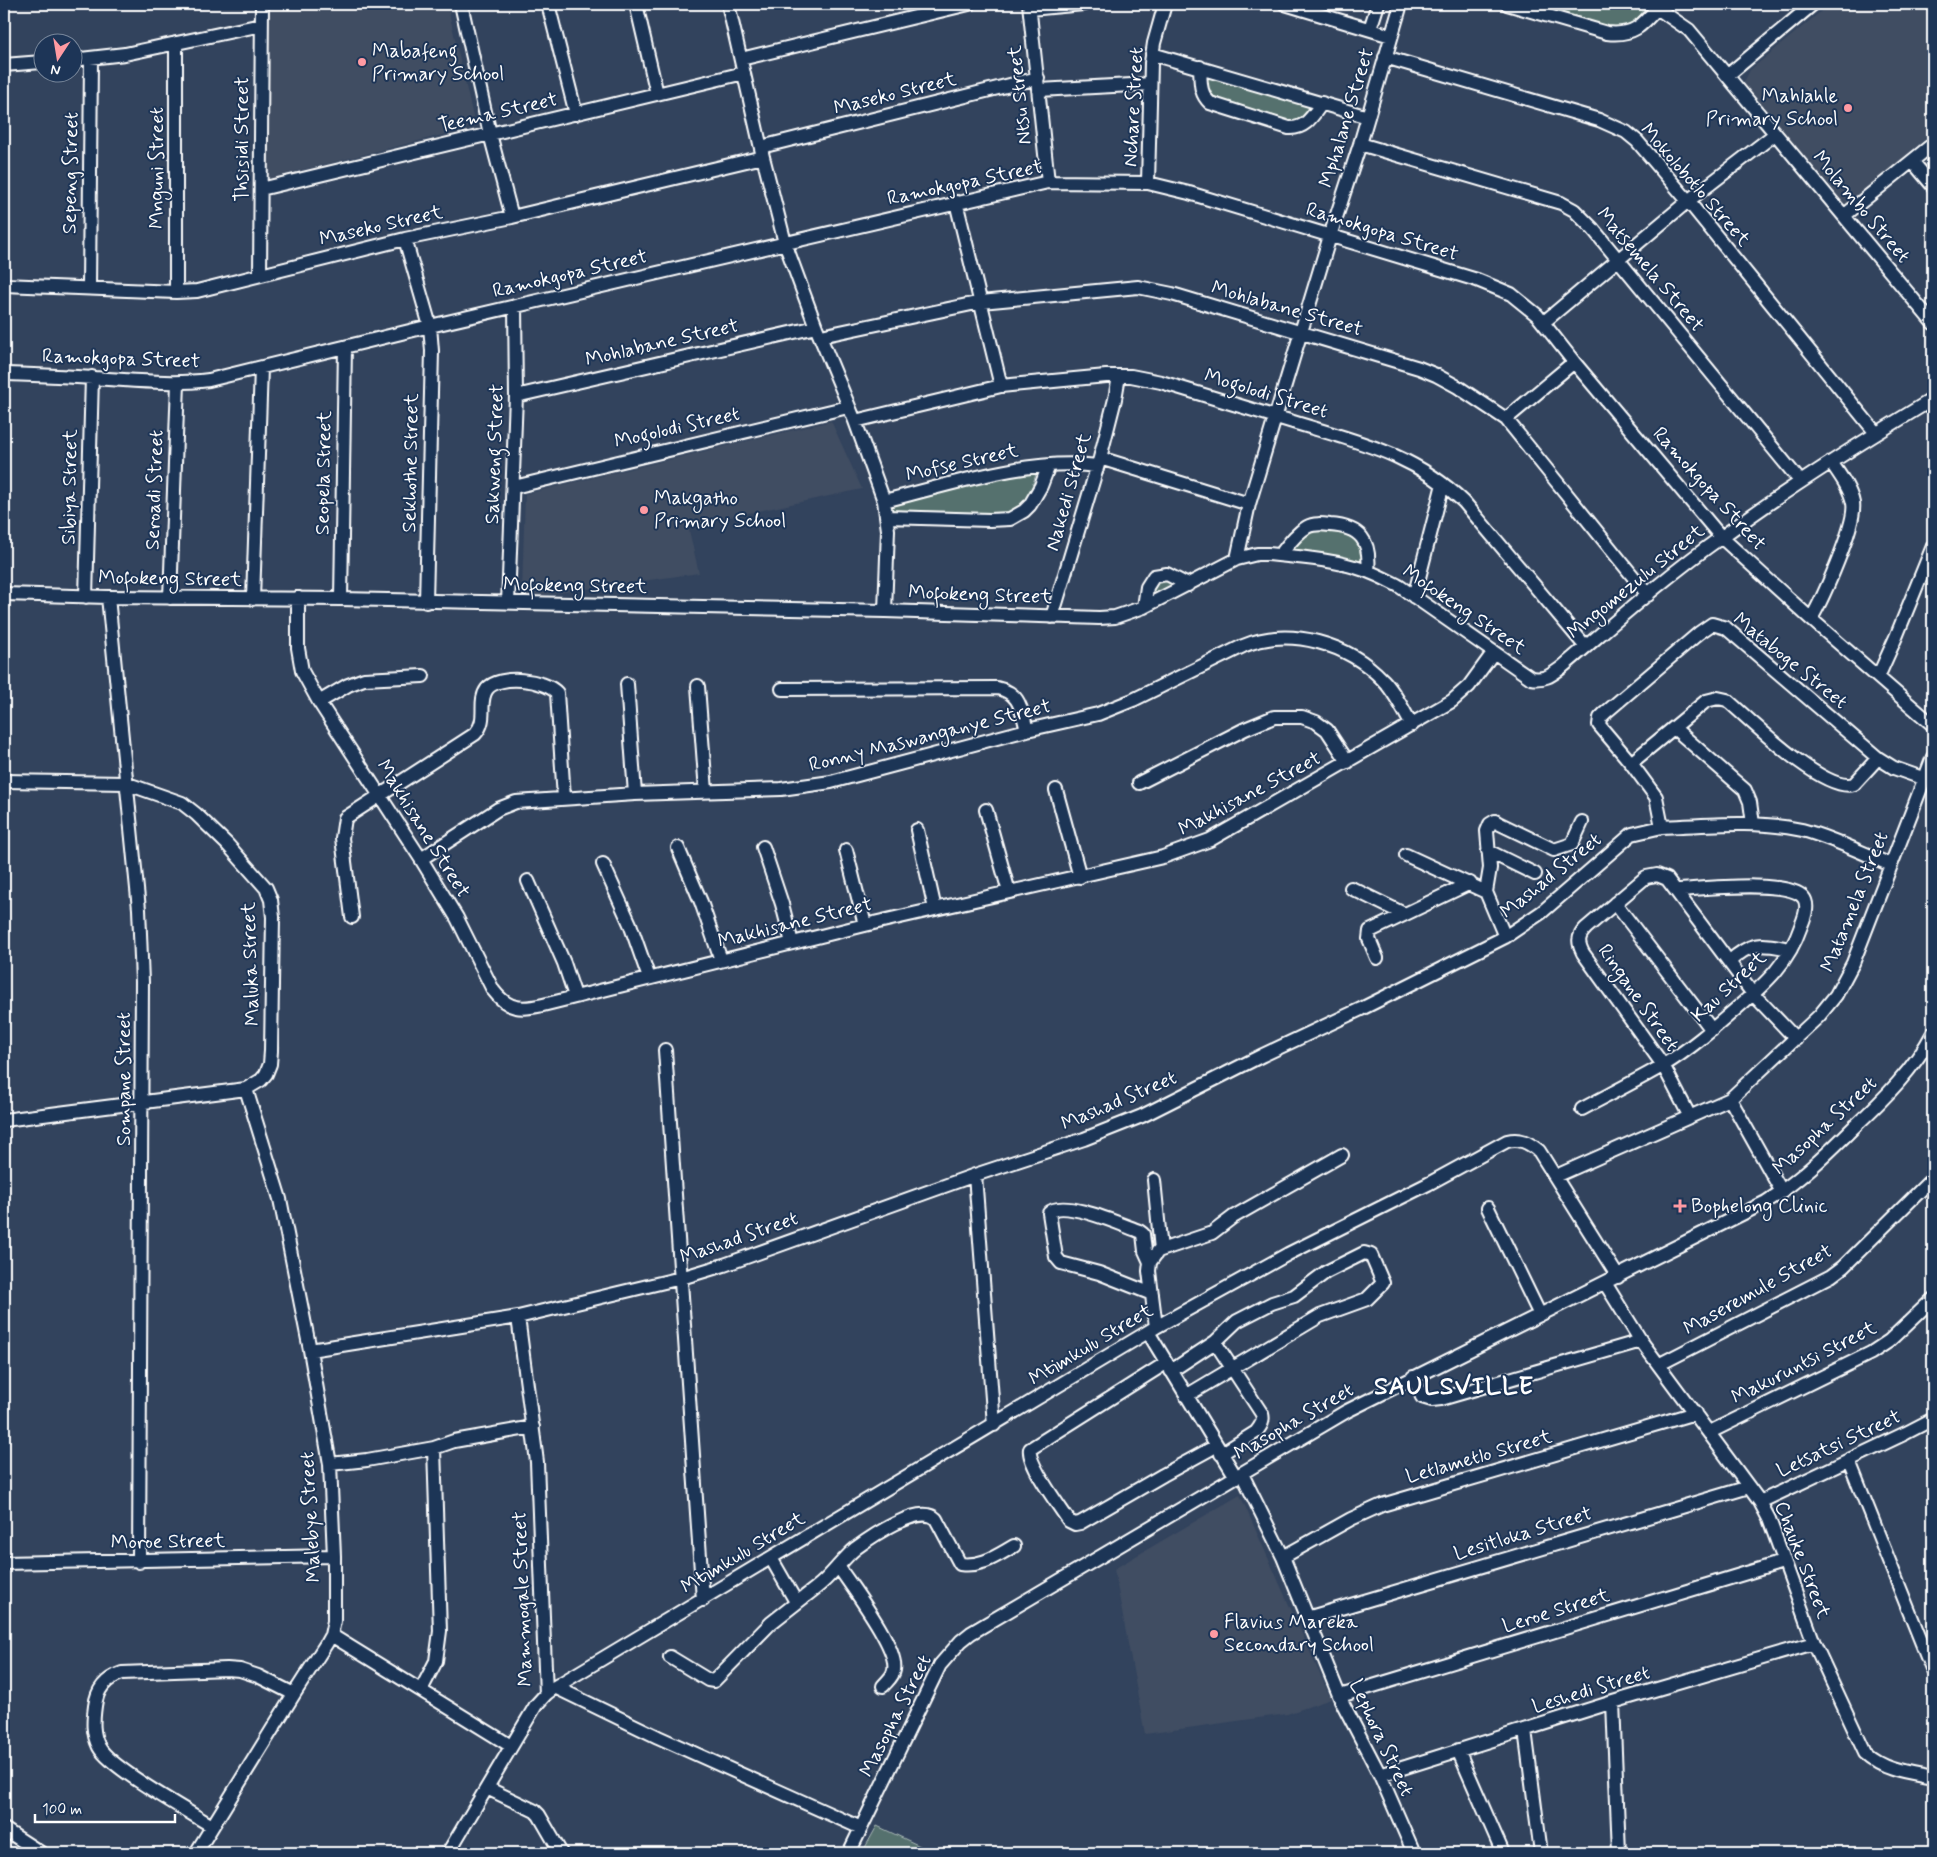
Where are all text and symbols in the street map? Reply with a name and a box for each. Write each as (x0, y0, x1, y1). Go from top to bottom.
north arrow (32, 32, 82, 82)
place label: Mabafeng Primary School (372, 38, 504, 88)
street label: Ntsu Street (1001, 44, 1039, 146)
street label: Mphalane Street (1313, 45, 1381, 191)
street label: Nchare Street (1117, 46, 1151, 168)
marker: Mabafeng Primary School (356, 56, 368, 68)
text: N (49, 60, 62, 80)
street label: Maseko Street (831, 66, 959, 122)
street label: Thsisidi Street (229, 76, 256, 202)
place label: Mahlahle Primary School (1706, 83, 1838, 133)
street label: Teema Street (436, 86, 560, 140)
marker: Mahlahle Primary School (1842, 102, 1854, 114)
street label: Mnguni Street (144, 107, 172, 229)
street label: Sepeng Street (56, 112, 86, 234)
street label: Mokolobotlo Street (1634, 117, 1756, 253)
street label: Molambo Street (1806, 145, 1916, 269)
street label: Ramokgopa Street (885, 153, 1045, 213)
street label: Ramokgopa Street (1302, 196, 1462, 268)
street label: Maseko Street (317, 199, 445, 253)
street label: Matsemela Street (1590, 202, 1710, 338)
street label: Ramokgopa Street (490, 243, 650, 305)
street label: Mohlabane Street (1208, 274, 1366, 344)
street label: Mohlabane Street (583, 312, 741, 374)
street label: Ramokgopa Street (41, 343, 201, 375)
street label: Mogolodi Street (1200, 362, 1331, 428)
street label: Sakweng Street (479, 383, 513, 525)
street label: Sekhothe Street (396, 393, 426, 533)
street label: Mogolodi Street (612, 400, 743, 457)
street label: Seopela Street (309, 410, 339, 535)
street label: Ramokgopa Street (1646, 421, 1772, 557)
street label: Sibiya Street (55, 429, 85, 545)
street label: Seroadi Street (139, 429, 171, 551)
street label: Nakedi Street (1039, 430, 1099, 554)
street label: Mofse Street (903, 437, 1021, 489)
place label: Makgatho Primary School (654, 485, 786, 535)
marker: Makgatho Primary School (638, 504, 650, 516)
street label: Mngomezulu Street (1562, 518, 1711, 647)
street label: Mofokeng Street (1396, 559, 1531, 663)
street label: Mofokeng Street (98, 564, 242, 596)
street label: Mofokeng Street (503, 571, 647, 603)
street label: Mofokeng Street (908, 579, 1053, 613)
street label: Mataboge Street (1727, 606, 1853, 716)
street label: Ronny Maswanganye Street (806, 693, 1054, 780)
street label: Makhisane Street (1174, 745, 1326, 843)
street label: Makhisane Street (370, 755, 476, 903)
street label: Mashad Street (1495, 827, 1607, 925)
street label: Matamela Street (1814, 828, 1896, 976)
street label: Makhisane Street (715, 891, 875, 955)
street label: Maluka Street (235, 901, 267, 1027)
street label: Ringane Street (1590, 939, 1685, 1058)
street label: Kau Street (1685, 945, 1773, 1029)
street label: Sompane Street (111, 1012, 138, 1146)
street label: Mashad Street (1057, 1065, 1181, 1137)
street label: Masopha Street (1767, 1070, 1883, 1182)
place label: Bophelong Clinic (1691, 1193, 1828, 1221)
marker: Bophelong Clinic (1673, 1199, 1687, 1213)
street label: Mashad Street (676, 1205, 802, 1271)
street label: Maseremule Street (1679, 1238, 1837, 1342)
street label: Mtimkulu Street (1024, 1297, 1158, 1393)
street label: Makuruntsi Street (1727, 1315, 1881, 1411)
district label: SAULSVILLE (1374, 1371, 1534, 1404)
street label: Masopha Street (1229, 1377, 1359, 1467)
street label: Letsatsi Street (1772, 1403, 1906, 1485)
street label: Letlametlo Street (1403, 1423, 1555, 1491)
street label: Malebye Street (294, 1451, 328, 1583)
street label: Chauke Street (1767, 1497, 1837, 1623)
street label: Lesitloka Street (1451, 1500, 1595, 1568)
street label: Mtimkulu Street (676, 1505, 810, 1601)
street label: Mammogale Street (506, 1511, 540, 1687)
street label: Moroe Street (110, 1527, 226, 1556)
street label: Leroe Street (1499, 1582, 1613, 1640)
place label: Flavius Mareka Secondary School (1224, 1609, 1374, 1659)
marker: Flavius Mareka Secondary School (1208, 1628, 1220, 1640)
street label: Masopha Street (854, 1650, 938, 1782)
street label: Leshedi Street (1529, 1659, 1653, 1721)
street label: Lephora Street (1342, 1675, 1420, 1801)
scale bar (35, 1792, 175, 1824)
text: 100 m (42, 1800, 82, 1820)

